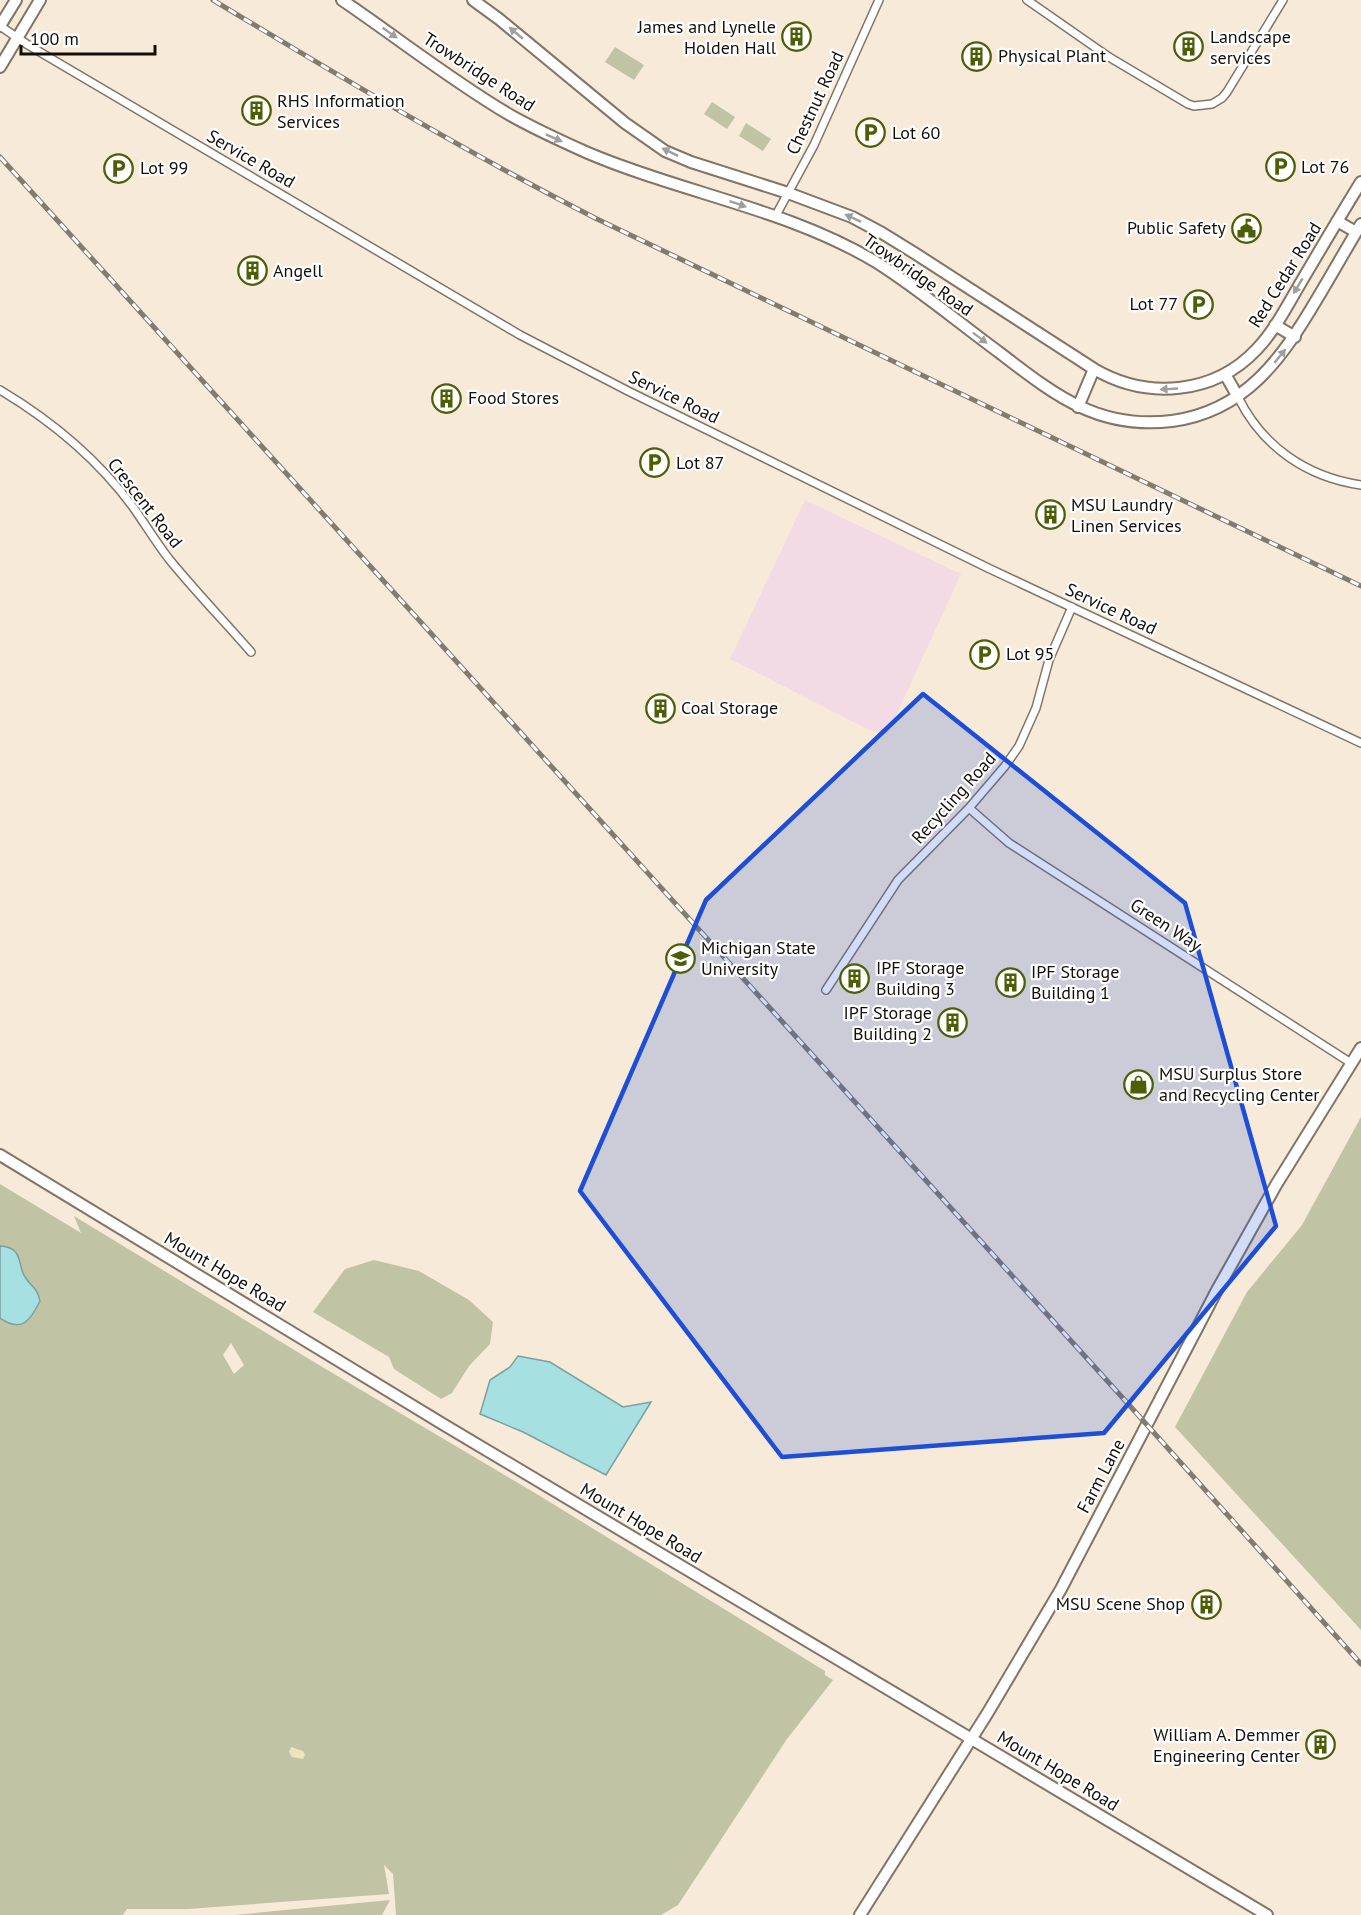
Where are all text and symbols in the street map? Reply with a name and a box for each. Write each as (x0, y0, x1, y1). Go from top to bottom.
place label: James and Lynelle Holden Hall (637, 15, 777, 59)
scale bar (21, 18, 154, 56)
building icon: James and Lynelle Holden Hall (781, 21, 813, 53)
place label: Landscape services (1210, 25, 1291, 69)
text: 100 m (30, 27, 79, 50)
one-way arrow (382, 27, 398, 39)
street label: Trowbridge Road (419, 27, 540, 116)
one-way arrow (509, 27, 524, 40)
building icon: Landscape services (1173, 31, 1205, 63)
building icon: Physical Plant (961, 40, 993, 72)
place label: Physical Plant (998, 44, 1106, 67)
street label: Chestnut Road (781, 47, 849, 158)
place label: RHS Information Services (277, 89, 405, 133)
building icon: RHS Information Services (240, 95, 272, 127)
parking icon: Lot 60 (855, 117, 887, 149)
place label: Lot 60 (892, 121, 941, 144)
street label: Service Road (203, 124, 299, 193)
one-way arrow (546, 133, 564, 143)
one-way arrow (661, 148, 679, 158)
parking icon: Lot 76 (1264, 151, 1296, 183)
parking icon: Lot 99 (103, 152, 135, 184)
place label: Lot 76 (1301, 155, 1349, 178)
place label: Lot 99 (140, 156, 188, 179)
one-way arrow (729, 200, 747, 210)
public building icon: Public Safety (1231, 212, 1263, 244)
one-way arrow (845, 214, 862, 223)
place label: Public Safety (1127, 216, 1227, 239)
street label: Red Cedar Road (1243, 218, 1326, 332)
street label: Trowbridge Road (859, 228, 978, 321)
building icon: Angell (236, 255, 268, 287)
place label: Angell (273, 259, 323, 282)
one-way arrow (1293, 278, 1304, 294)
parking icon: Lot 77 (1183, 288, 1215, 320)
place label: Lot 77 (1130, 292, 1178, 315)
one-way arrow (972, 332, 987, 344)
one-way arrow (1274, 349, 1286, 364)
street label: Service Road (625, 365, 723, 428)
building icon: Food Stores (431, 382, 463, 414)
one-way arrow (1159, 385, 1178, 394)
place label: Food Stores (468, 386, 559, 409)
parking icon: Lot 87 (639, 447, 671, 479)
place label: Lot 87 (676, 451, 724, 474)
street label: Crescent Road (103, 453, 188, 553)
place label: MSU Laundry Linen Services (1071, 493, 1182, 537)
building icon: MSU Laundry Linen Services (1034, 499, 1066, 531)
street label: Service Road (1062, 577, 1161, 640)
parking icon: Lot 95 (969, 638, 1001, 670)
place label: Lot 95 (1006, 642, 1054, 665)
building icon: Coal Storage (644, 692, 676, 724)
place label: Coal Storage (681, 696, 778, 719)
street label: Recycling Road (906, 747, 1001, 848)
street label: Green Way (1126, 893, 1207, 957)
place label: Michigan State University (701, 936, 816, 980)
school or university icon: Michigan State University (664, 942, 696, 974)
place label: IPF Storage Building 3 (876, 956, 964, 1000)
place label: IPF Storage Building 1 (1031, 960, 1119, 1004)
building icon: IPF Storage Building 3 (839, 962, 871, 994)
building icon: IPF Storage Building 1 (994, 966, 1026, 998)
place label: IPF Storage Building 2 (844, 1001, 932, 1045)
building icon: IPF Storage Building 2 (937, 1007, 969, 1039)
place label: MSU Surplus Store and Recycling Center (1159, 1062, 1319, 1106)
shop icon: MSU Surplus Store and Recycling Center (1122, 1068, 1154, 1100)
street label: Mount Hope Road (160, 1226, 290, 1317)
street label: Farm Lane (1071, 1435, 1130, 1517)
street label: Mount Hope Road (576, 1477, 706, 1568)
building icon: MSU Scene Shop (1190, 1588, 1222, 1620)
place label: MSU Scene Shop (1056, 1592, 1185, 1615)
place label: William A. Demmer Engineering Center (1153, 1723, 1300, 1767)
street label: Mount Hope Road (993, 1725, 1123, 1816)
building icon: William A. Demmer Engineering Center (1305, 1729, 1337, 1761)

